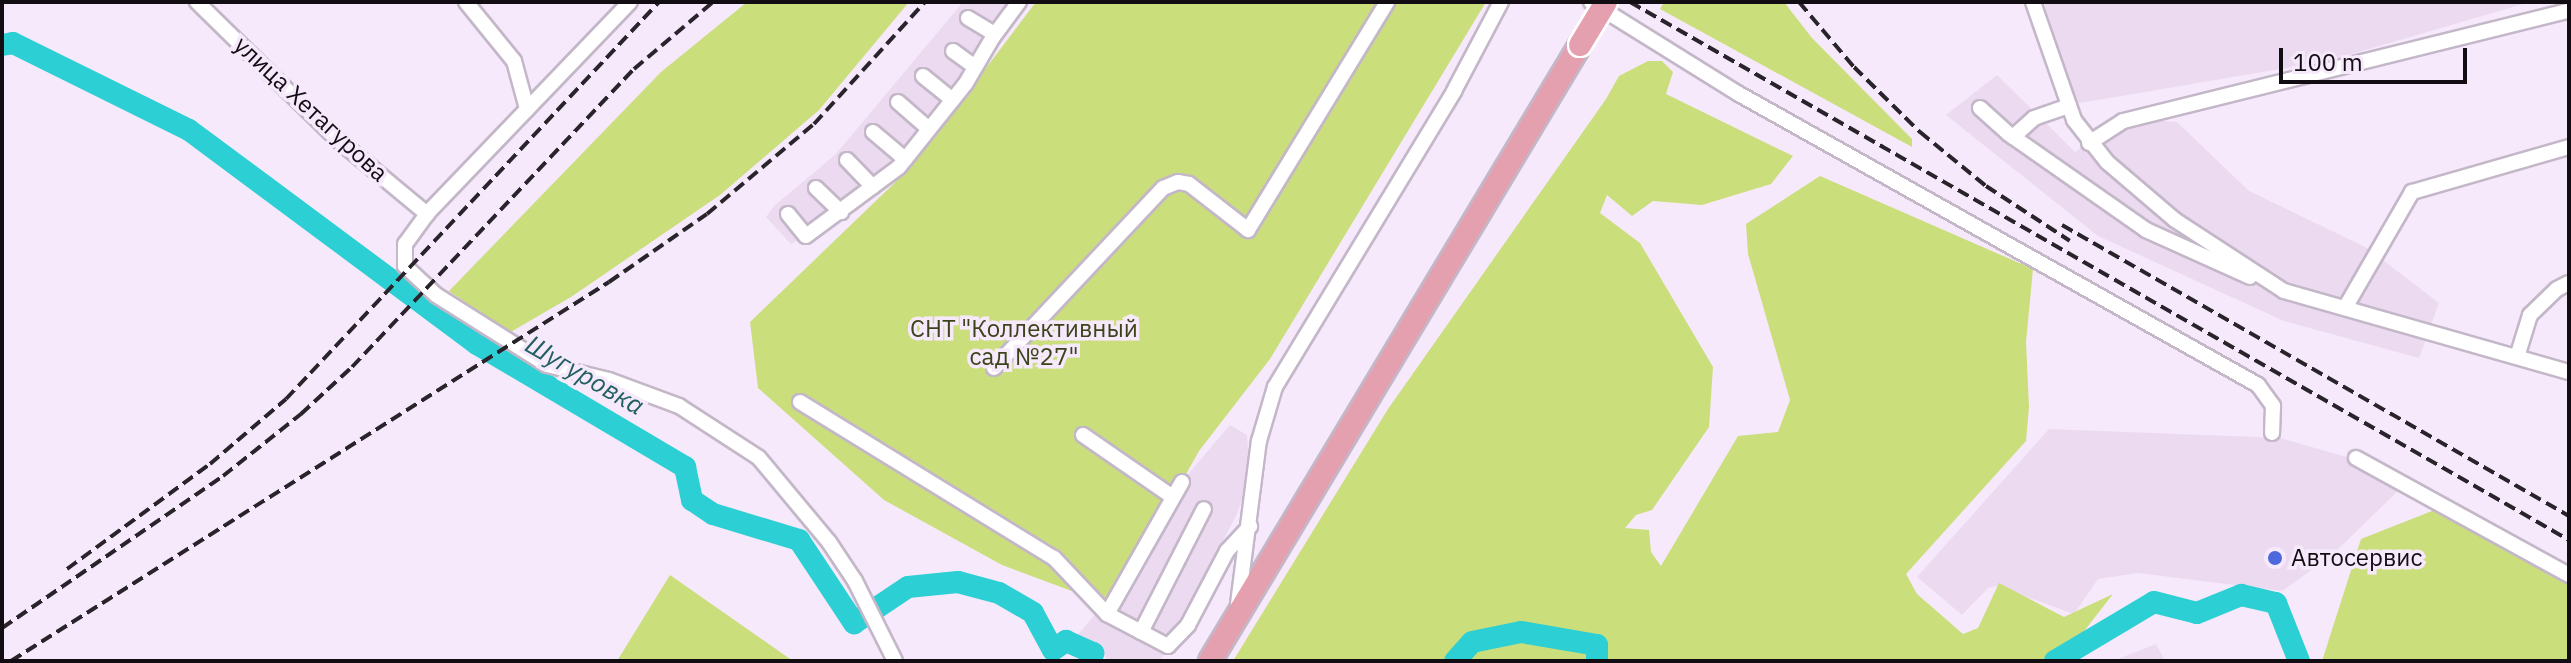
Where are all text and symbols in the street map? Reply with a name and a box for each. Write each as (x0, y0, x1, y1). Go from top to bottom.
street label: улица Хетагурова (228, 31, 394, 187)
scale bar (2283, 32, 2471, 82)
text: 100 m (2293, 46, 2363, 78)
park label: СНТ "Коллективный сад №27" (910, 315, 1138, 371)
water label: Шугуровка (520, 328, 650, 422)
place label: Автосервис (2291, 544, 2423, 572)
marker: Автосервис (2266, 549, 2284, 567)

